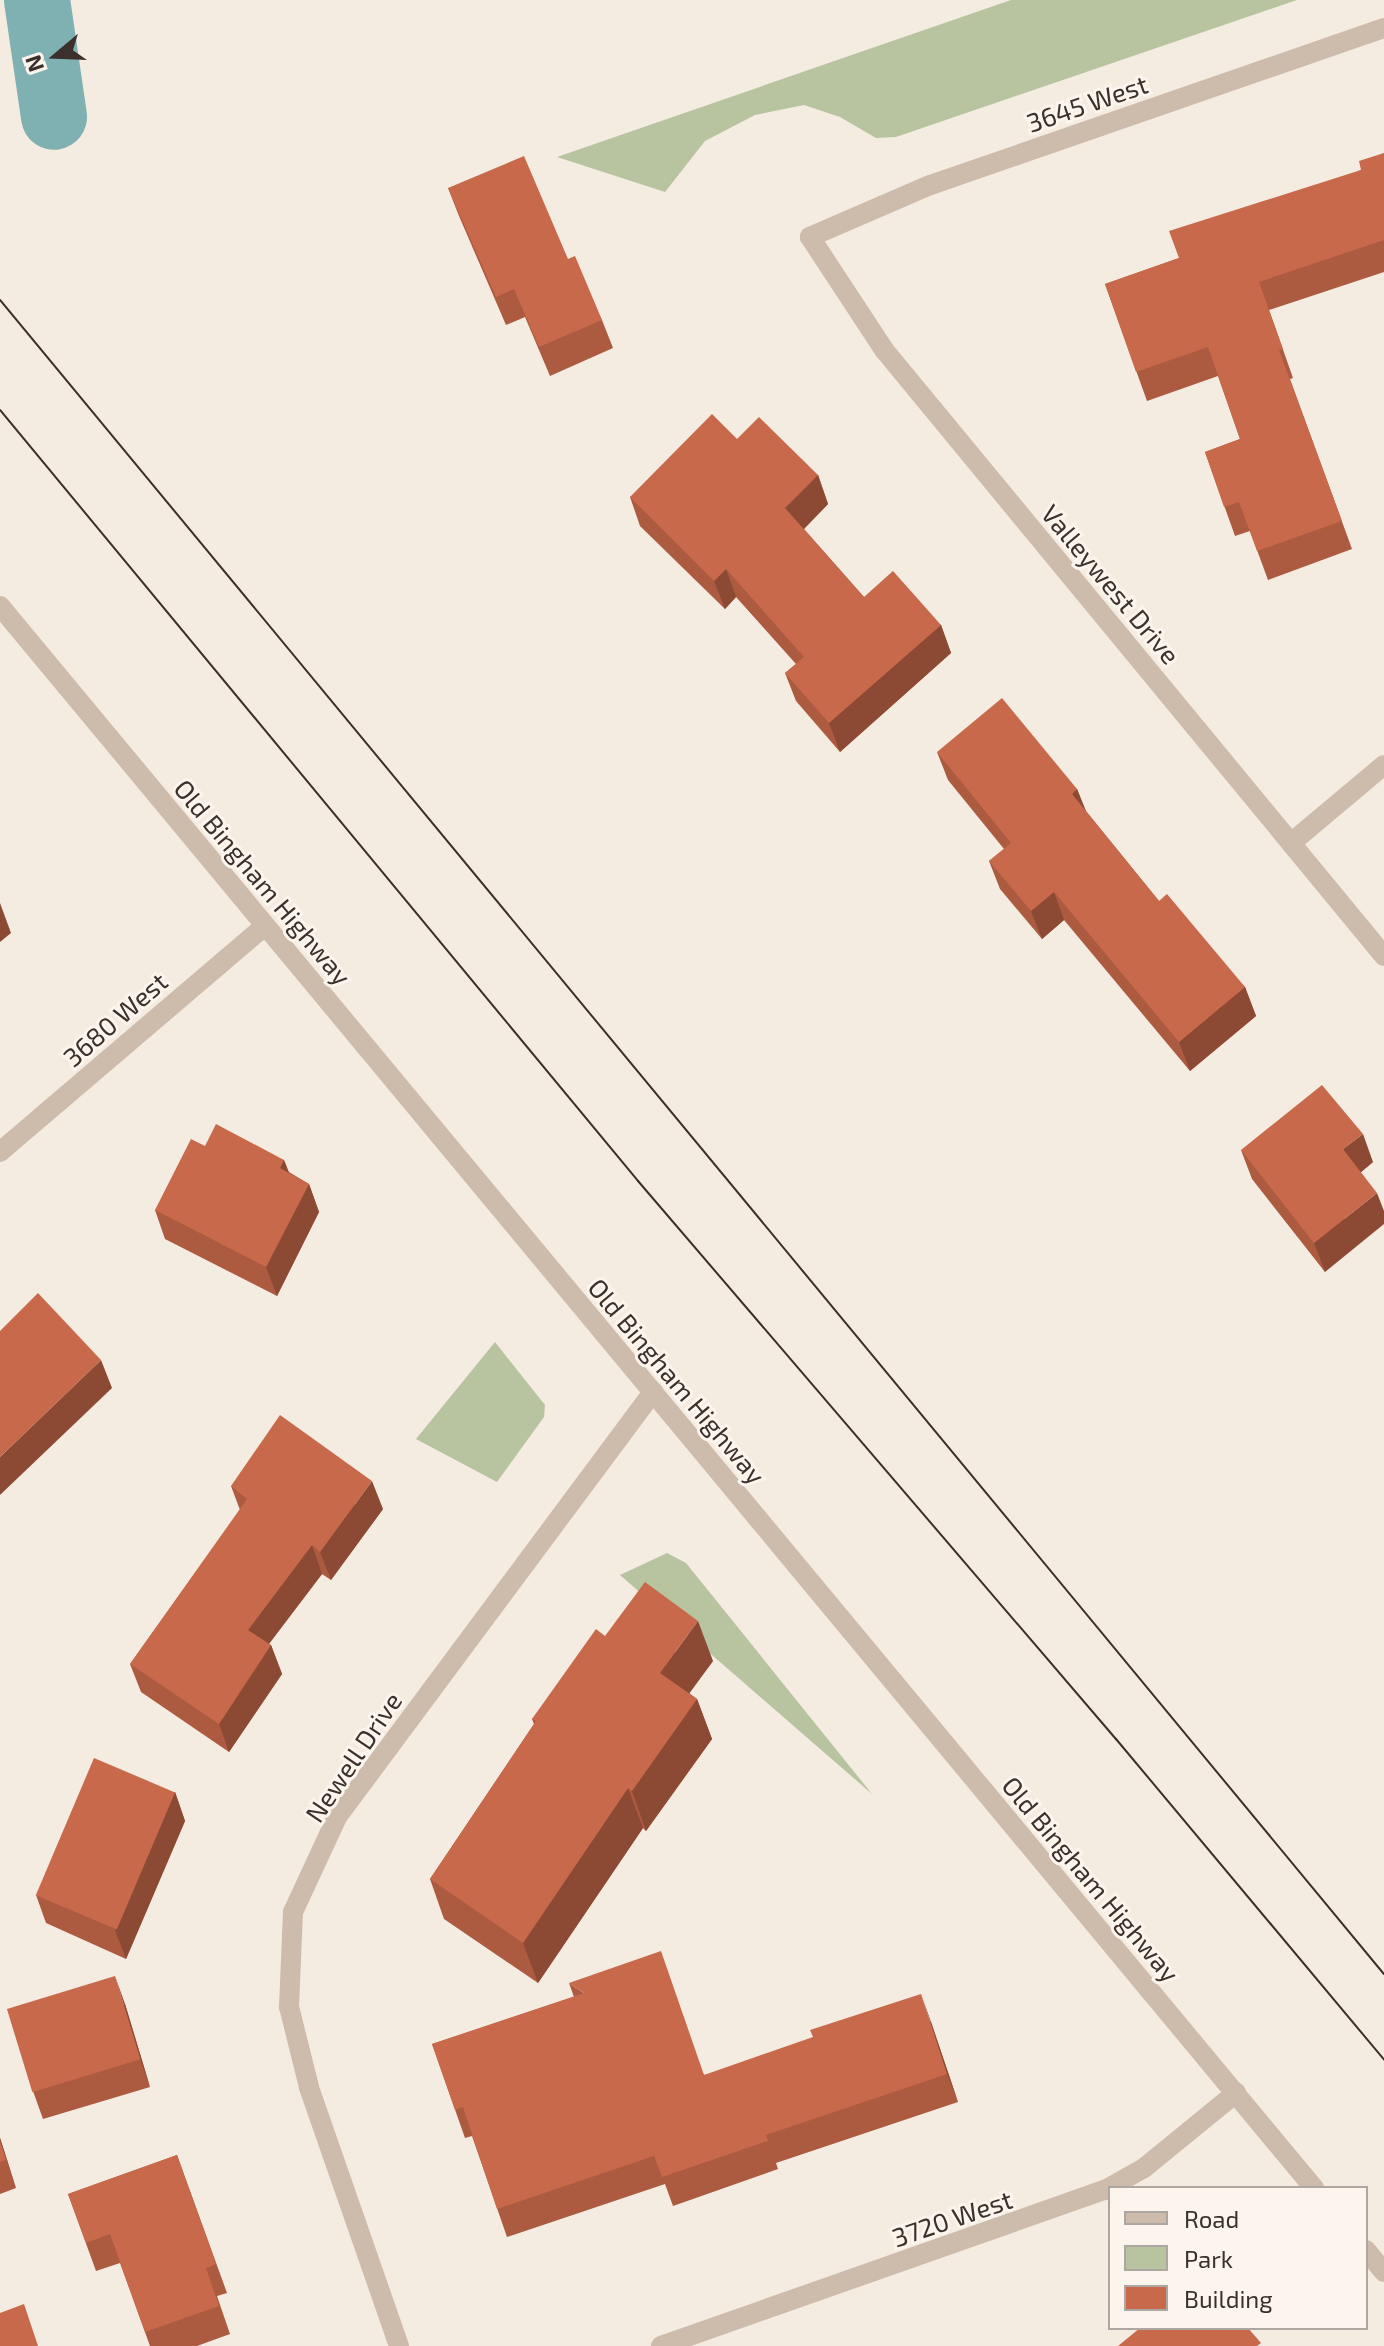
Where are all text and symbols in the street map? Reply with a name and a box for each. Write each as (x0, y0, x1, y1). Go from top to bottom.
north arrow (16, 16, 96, 96)
text: N (18, 52, 48, 76)
street label: 3645 West (1022, 68, 1152, 138)
street label: Valleywest Drive (1035, 498, 1187, 670)
street label: Old Bingham Highway (168, 773, 358, 991)
street label: 3680 West (57, 965, 173, 1073)
street label: Old Bingham Highway (582, 1272, 772, 1490)
street label: Newell Drive (298, 1686, 408, 1828)
street label: Old Bingham Highway (996, 1770, 1186, 1988)
street label: 3720 West (888, 2183, 1016, 2253)
legend (1108, 2186, 1368, 2330)
text: Road (1184, 2204, 1239, 2233)
text: Park (1184, 2244, 1233, 2273)
text: Building (1184, 2284, 1273, 2313)

